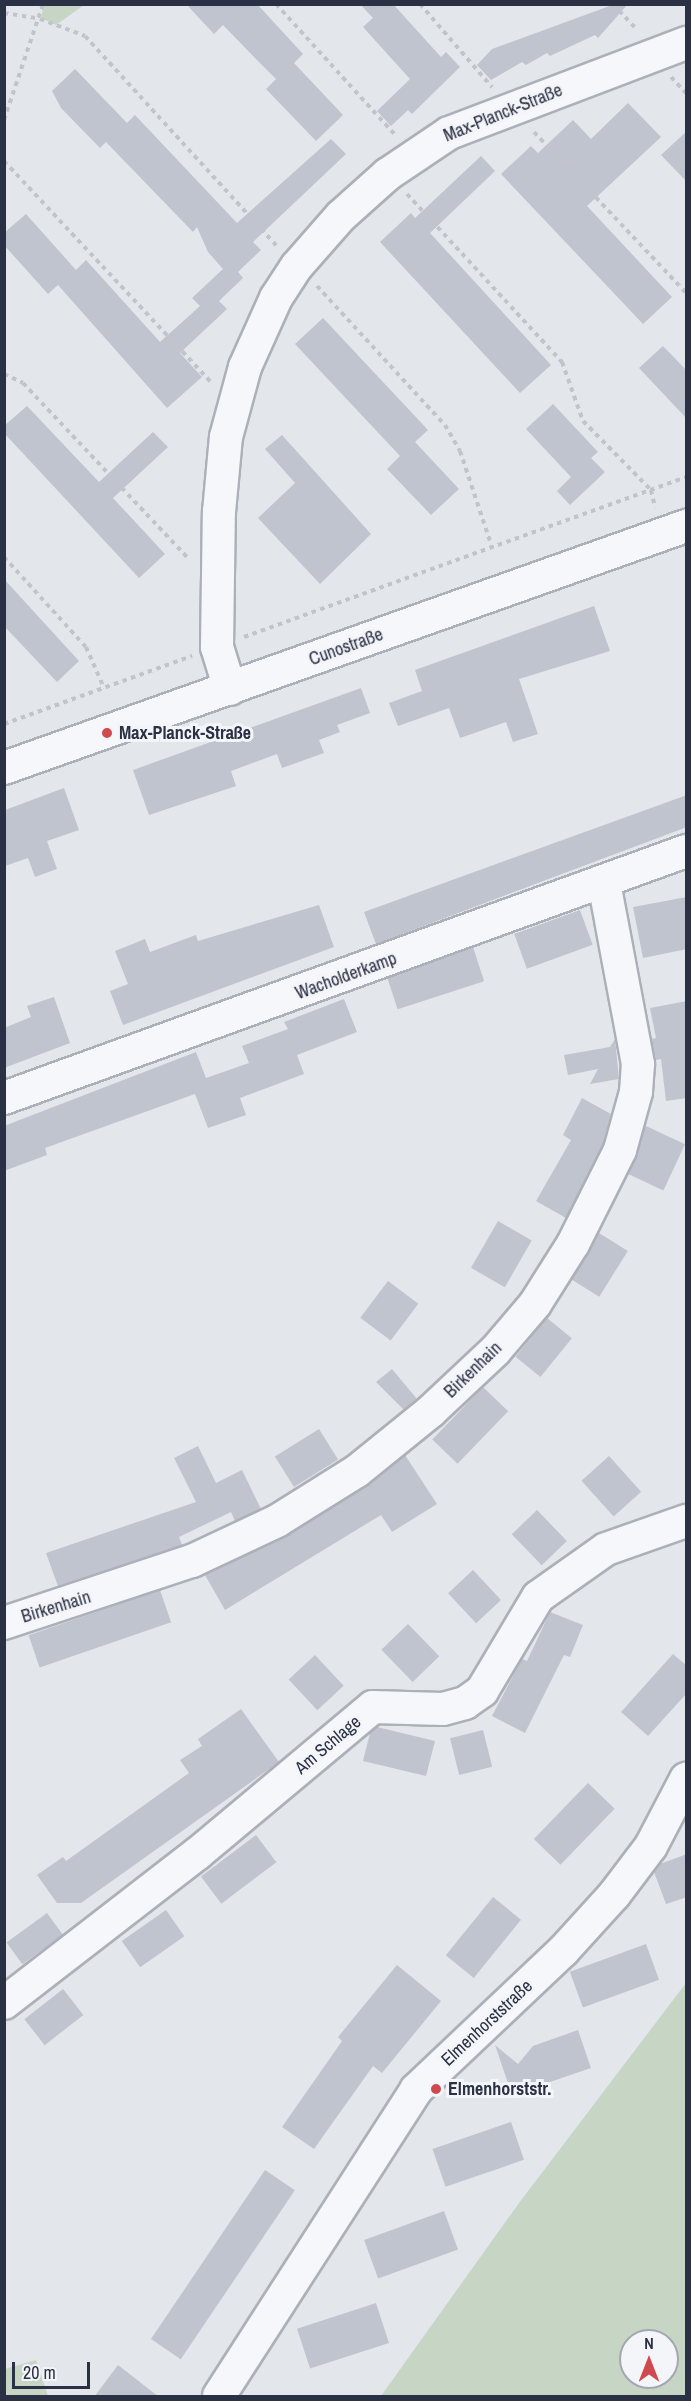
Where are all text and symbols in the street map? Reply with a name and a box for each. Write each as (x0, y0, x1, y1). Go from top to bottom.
street label: Max-Planck-Straße (440, 79, 566, 147)
street label: Cunostraße (306, 624, 386, 670)
place label: Max-Planck-Straße (119, 722, 251, 744)
marker: Max-Planck-Straße (100, 726, 114, 740)
street label: Wacholderkamp (292, 948, 400, 1004)
street label: Birkenhain (440, 1337, 506, 1403)
street label: Birkenhain (19, 1586, 93, 1628)
street label: Am Schlage (291, 1711, 365, 1779)
street label: Elmenhorststraße (437, 1975, 537, 2071)
place label: Elmenhorststr. (448, 2078, 551, 2100)
marker: Elmenhorststr. (429, 2082, 443, 2096)
north arrow (619, 2329, 679, 2389)
text: N (644, 2332, 654, 2354)
scale bar (15, 2350, 93, 2388)
text: 20 m (23, 2360, 56, 2385)

